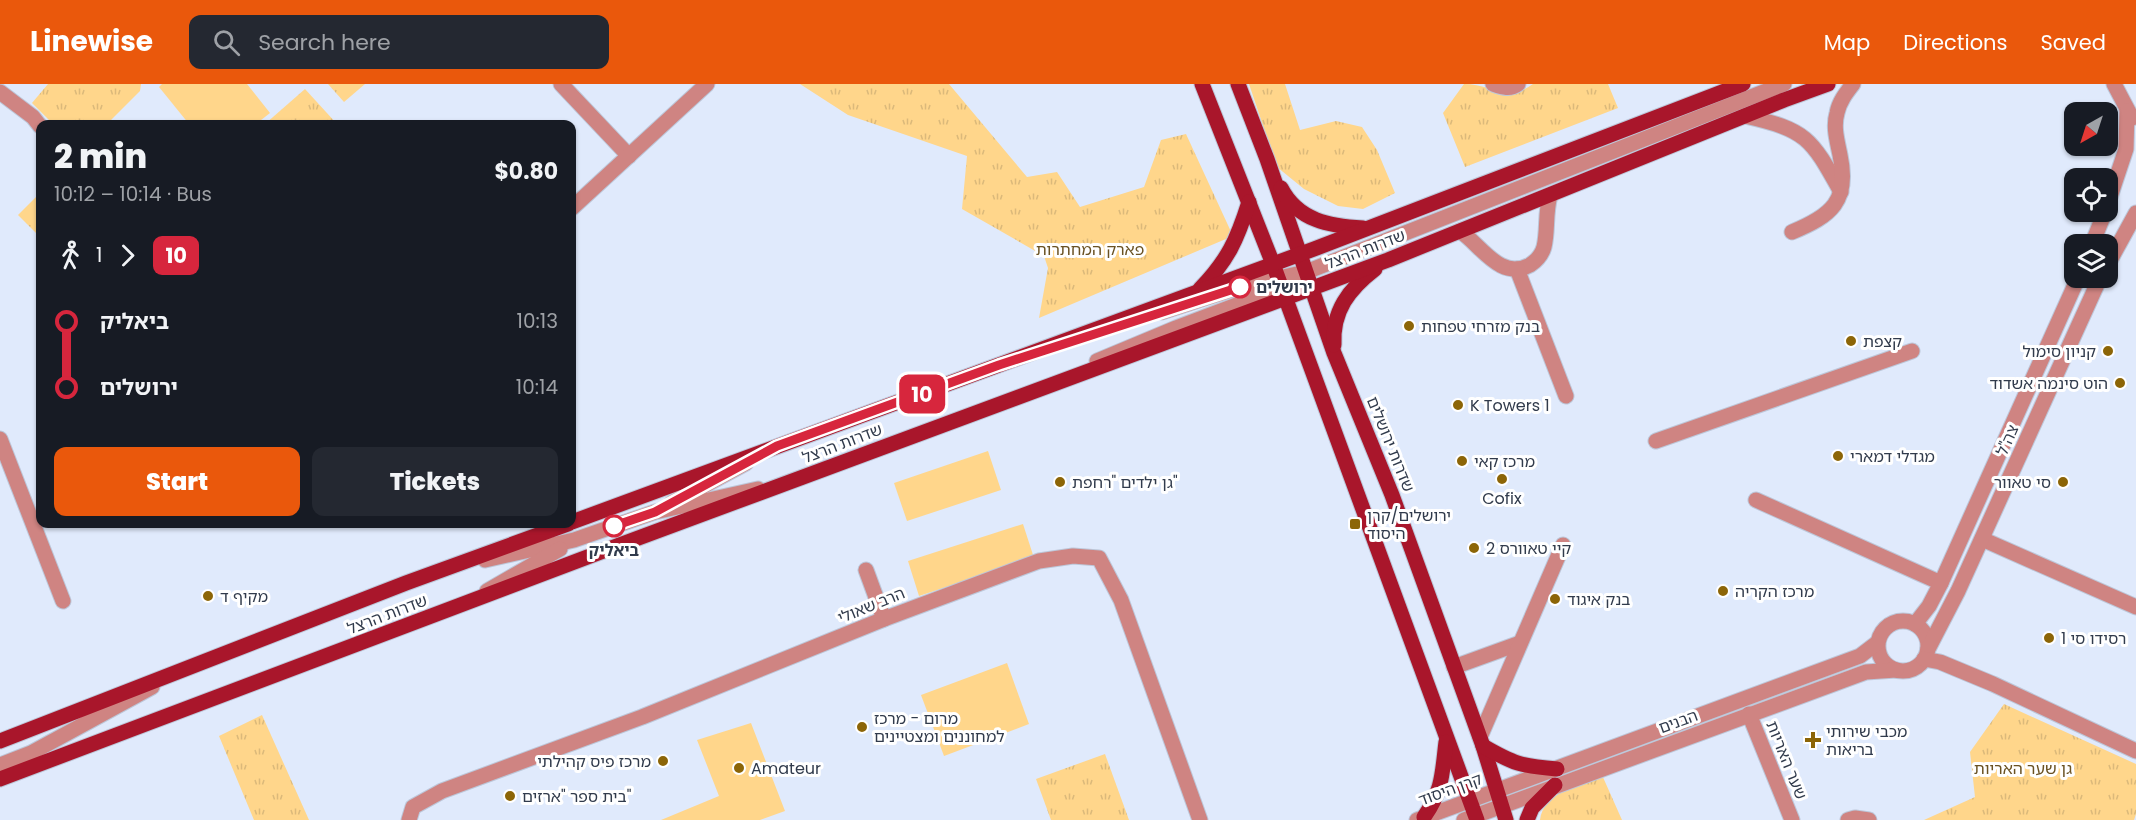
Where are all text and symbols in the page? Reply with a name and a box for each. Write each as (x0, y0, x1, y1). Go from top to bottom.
search box (189, 15, 609, 69)
text: Linewise (30, 22, 153, 61)
icon: search (210, 26, 243, 59)
text: Search here (258, 27, 391, 58)
text: Map (1824, 28, 1870, 57)
text: Directions (1903, 28, 2007, 57)
text: Saved (2040, 28, 2106, 57)
north arrow (2064, 102, 2118, 156)
map controls (2064, 102, 2118, 288)
text: 2 min (54, 133, 147, 180)
text: $0.80 (494, 156, 558, 187)
button: locate (2064, 168, 2118, 222)
text: 10:12 – 10:14 · Bus (54, 180, 212, 208)
street label: שדרות הרצל (1322, 224, 1408, 275)
button: layers (2064, 234, 2118, 288)
park label: פארק המחתרות (1036, 238, 1144, 261)
icon: walk (54, 239, 87, 272)
icon: forward (111, 239, 144, 272)
text: 1 (96, 241, 102, 269)
text: 10 (165, 241, 187, 270)
marker: ירושלים (1229, 276, 1251, 298)
place label: ירושלים (1256, 276, 1313, 299)
text: ביאליק (100, 306, 169, 337)
text: 10:13 (517, 307, 558, 335)
place label: בנק מזרחי טפחות (1421, 315, 1540, 338)
marker: בנק מזרחי טפחות (1402, 319, 1416, 333)
place label: קצפת (1863, 330, 1902, 353)
marker: קצפת (1844, 334, 1858, 348)
place label: קניון סימול (2022, 340, 2096, 363)
marker: קניון סימול (2101, 344, 2115, 358)
text: ירושלים (100, 372, 178, 403)
place label: הוט סינמה אשדוד (1989, 372, 2108, 395)
text: 10:14 (516, 373, 558, 401)
line badge: 10 (895, 374, 949, 414)
marker: הוט סינמה אשדוד (2113, 376, 2127, 390)
text: 10 (911, 380, 933, 409)
street label: שדרות ירושלים (1361, 393, 1420, 495)
place label: K Towers 1 (1470, 394, 1550, 417)
marker: K Towers 1 (1451, 398, 1465, 412)
street label: שדרות הרצל (799, 418, 885, 469)
street label: צה"ל (1990, 421, 2025, 459)
place label: מגדלי דמארי (1850, 445, 1935, 468)
button: Start (54, 447, 300, 516)
button: Tickets (312, 447, 558, 516)
marker: מגדלי דמארי (1831, 449, 1845, 463)
place label: מרכז קאי (1474, 450, 1535, 473)
marker: מרכז קאי (1455, 454, 1469, 468)
place label: גן ילדים "רחפת" (1072, 471, 1178, 494)
place label: סי טאוור (1994, 471, 2051, 494)
marker: Cofix (1495, 472, 1509, 486)
marker: גן ילדים "רחפת" (1053, 475, 1067, 489)
marker: סי טאוור (2056, 475, 2070, 489)
place label: Cofix (1482, 487, 1522, 510)
place label: ירושלים/קרן היסוד (1367, 504, 1451, 545)
marker: ביאליק (603, 515, 625, 537)
marker: ירושלים/קרן היסוד (1348, 517, 1362, 531)
place label: קיי טאוורס 2 (1486, 537, 1571, 560)
place label: ביאליק (589, 539, 640, 562)
marker: קיי טאוורס 2 (1467, 541, 1481, 555)
place label: מרכז הקריה (1735, 580, 1814, 603)
street label: הרב שאולי (834, 582, 908, 629)
marker: מרכז הקריה (1716, 584, 1730, 598)
place label: מקיף ד (220, 585, 268, 608)
place label: בנק איגוד (1567, 588, 1631, 611)
marker: מקיף ד (201, 589, 215, 603)
street label: שדרות הרצל (344, 589, 430, 640)
marker: בנק איגוד (1548, 592, 1562, 606)
place label: רסידו סי 1 (2061, 627, 2126, 650)
marker: רסידו סי 1 (2042, 631, 2056, 645)
street label: הבנים (1655, 704, 1701, 739)
place label: מרום - מרכז למחוננים ומצטיינים (874, 707, 1005, 748)
street label: שער האריות (1760, 717, 1813, 803)
marker: מרום - מרכז למחוננים ומצטיינים (855, 720, 869, 734)
place label: מכבי שירותי בריאות (1826, 720, 1907, 761)
marker: מכבי שירותי בריאות (1804, 731, 1822, 749)
place label: מרכז פיס קהילתי (537, 750, 651, 773)
marker: מרכז פיס קהילתי (656, 754, 670, 768)
place label: Amateur (751, 757, 821, 780)
park label: גן שער האריות (1974, 757, 2072, 780)
marker: Amateur (732, 761, 746, 775)
street label: קרן היסוד (1415, 767, 1485, 812)
place label: בית ספר "ארזים" (522, 785, 632, 808)
marker: בית ספר "ארזים" (503, 789, 517, 803)

